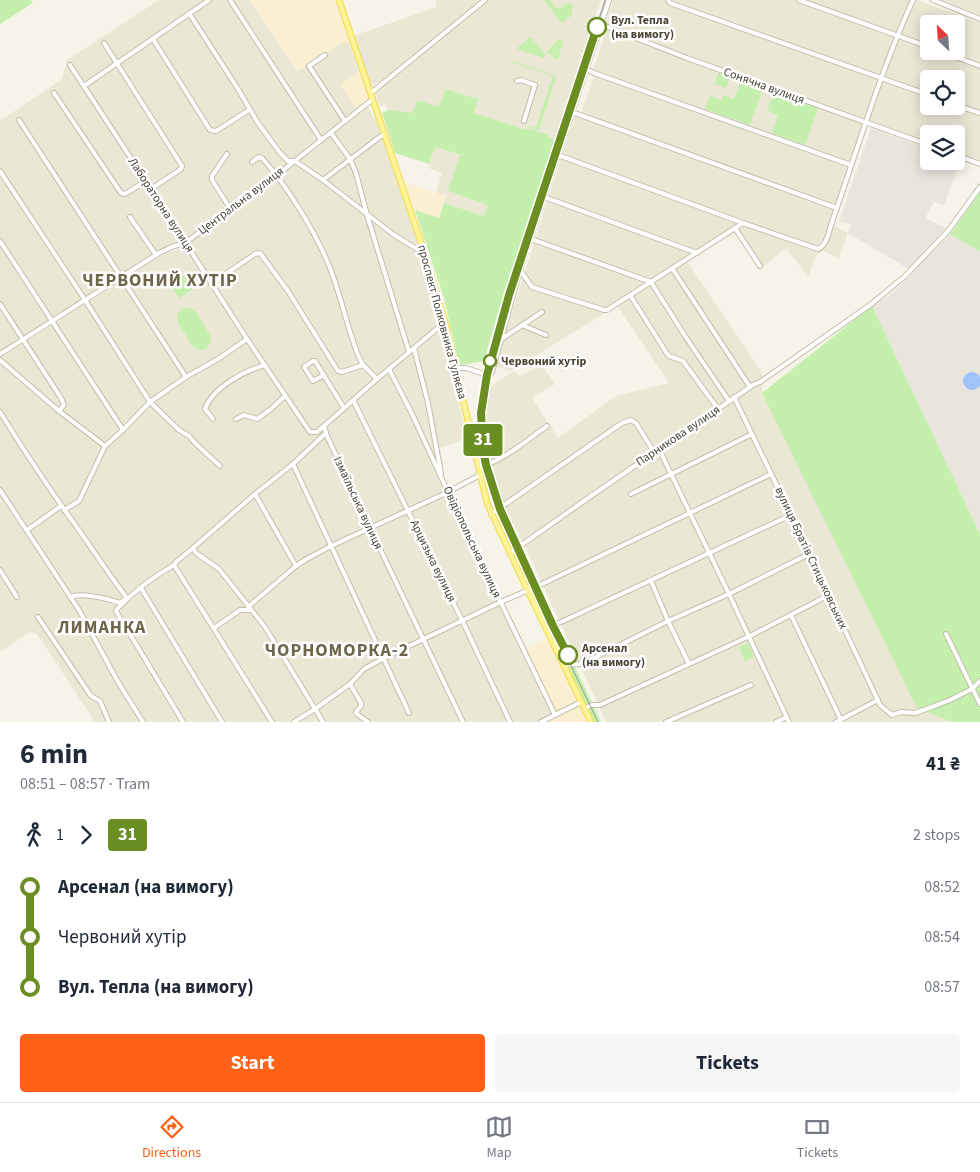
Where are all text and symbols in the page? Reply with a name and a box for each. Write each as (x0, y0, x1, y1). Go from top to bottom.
place label: Вул. Тепла (на вимогу) (611, 12, 674, 43)
north arrow (920, 15, 965, 60)
map controls (920, 15, 965, 170)
marker: Вул. Тепла (на вимогу) (587, 17, 607, 37)
street label: Сонячна вулиця (721, 63, 807, 109)
button: locate (920, 70, 965, 115)
button: layers (920, 125, 965, 170)
street label: Лабораторна вулиця (124, 154, 198, 256)
street label: Центральна вулиця (195, 163, 287, 239)
street label: проспект Полковника Гуляєва (413, 243, 471, 401)
district label: ЧЕРВОНИЙ ХУТІР (82, 268, 238, 293)
place label: Червоний хутір (501, 353, 586, 370)
marker: Червоний хутір (483, 354, 497, 368)
street label: Парникова вулиця (632, 401, 724, 471)
line badge: 31 (460, 424, 506, 456)
text: 31 (473, 427, 493, 452)
street label: Ізмаїльська вулиця (329, 454, 387, 552)
street label: Овідіопольська вулиця (439, 483, 505, 601)
street label: вулиця Братів Стицьковських (770, 484, 852, 633)
street label: Арцизька вулиця (406, 517, 460, 605)
district label: ЛИМАНКА (57, 615, 146, 640)
district label: ЧОРНОМОРКА-2 (265, 638, 409, 663)
place label: Арсенал (на вимогу) (581, 640, 645, 671)
marker: Арсенал (на вимогу) (558, 645, 578, 665)
text: 6 min (20, 734, 88, 774)
text: 41 ₴ (926, 751, 960, 778)
text: 08:51 – 08:57 · Tram (20, 773, 150, 795)
icon: walk (20, 821, 48, 849)
icon: forward (72, 821, 100, 849)
text: 31 (118, 822, 137, 847)
text: 1 (56, 824, 64, 846)
text: 2 stops (913, 824, 960, 846)
text: Арсенал (на вимогу) (58, 874, 234, 901)
text: 08:52 (924, 876, 960, 898)
text: Червоний хутір (58, 924, 187, 951)
text: 08:54 (924, 926, 960, 948)
text: Вул. Тепла (на вимогу) (58, 974, 254, 1001)
text: 08:57 (924, 976, 960, 998)
button: Start (20, 1034, 485, 1092)
button: Tickets (495, 1034, 960, 1092)
tab: Directions (142, 1113, 201, 1163)
tab: Map (485, 1113, 513, 1163)
tab: Tickets (797, 1113, 838, 1163)

